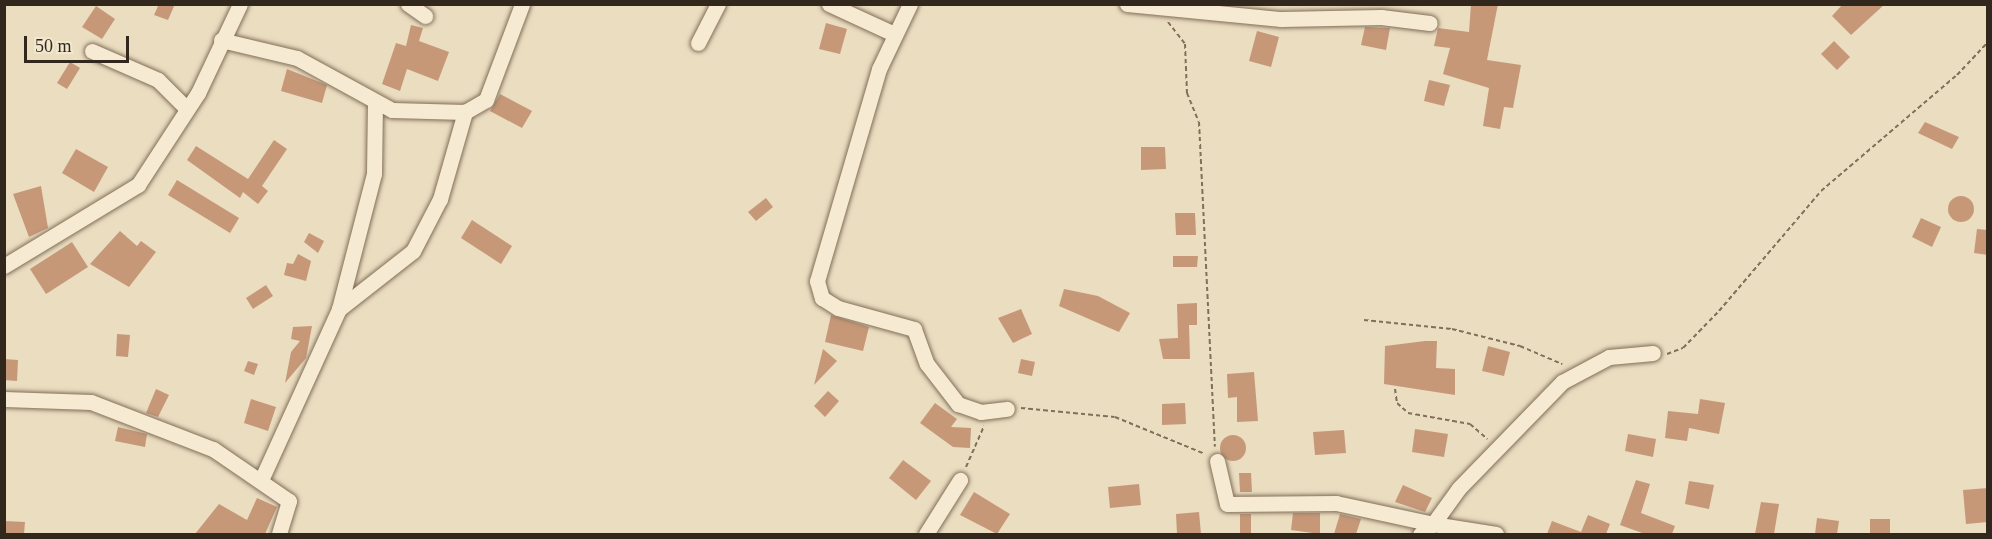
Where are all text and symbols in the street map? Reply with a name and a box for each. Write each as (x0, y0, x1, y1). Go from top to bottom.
scale bar (27, 24, 132, 62)
text: 50 m (35, 36, 72, 56)

